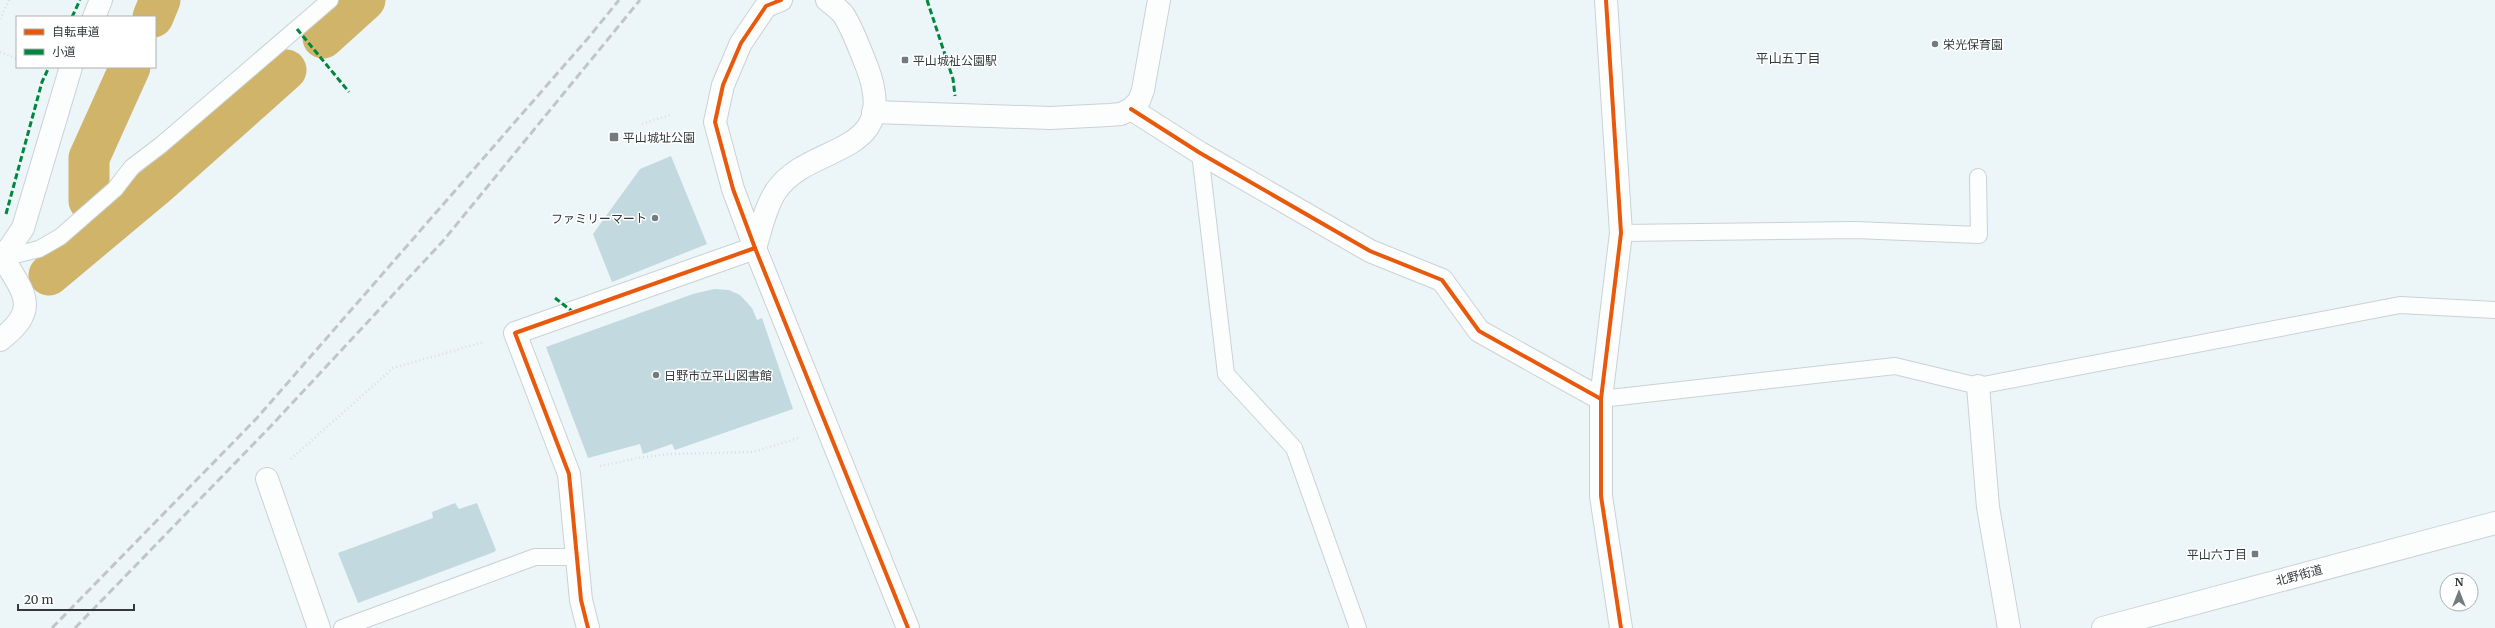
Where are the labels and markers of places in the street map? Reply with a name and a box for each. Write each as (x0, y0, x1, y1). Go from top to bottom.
place label: 栄光保育園 (1943, 37, 2003, 52)
marker: 栄光保育園 (1930, 39, 1940, 49)
place label: 平山城祉公園駅 (913, 53, 997, 68)
marker: 平山城祉公園駅 (900, 55, 910, 65)
place label: 平山城址公園 (623, 130, 695, 145)
marker: 平山城址公園 (608, 131, 620, 143)
place label: ファミリーマート (551, 211, 647, 226)
marker: ファミリーマート (650, 213, 660, 223)
place label: 日野市立平山図書館 (664, 368, 772, 383)
marker: 日野市立平山図書館 (651, 370, 661, 380)
place label: 平山六丁目 (2187, 547, 2247, 562)
marker: 平山六丁目 (2250, 549, 2260, 559)

